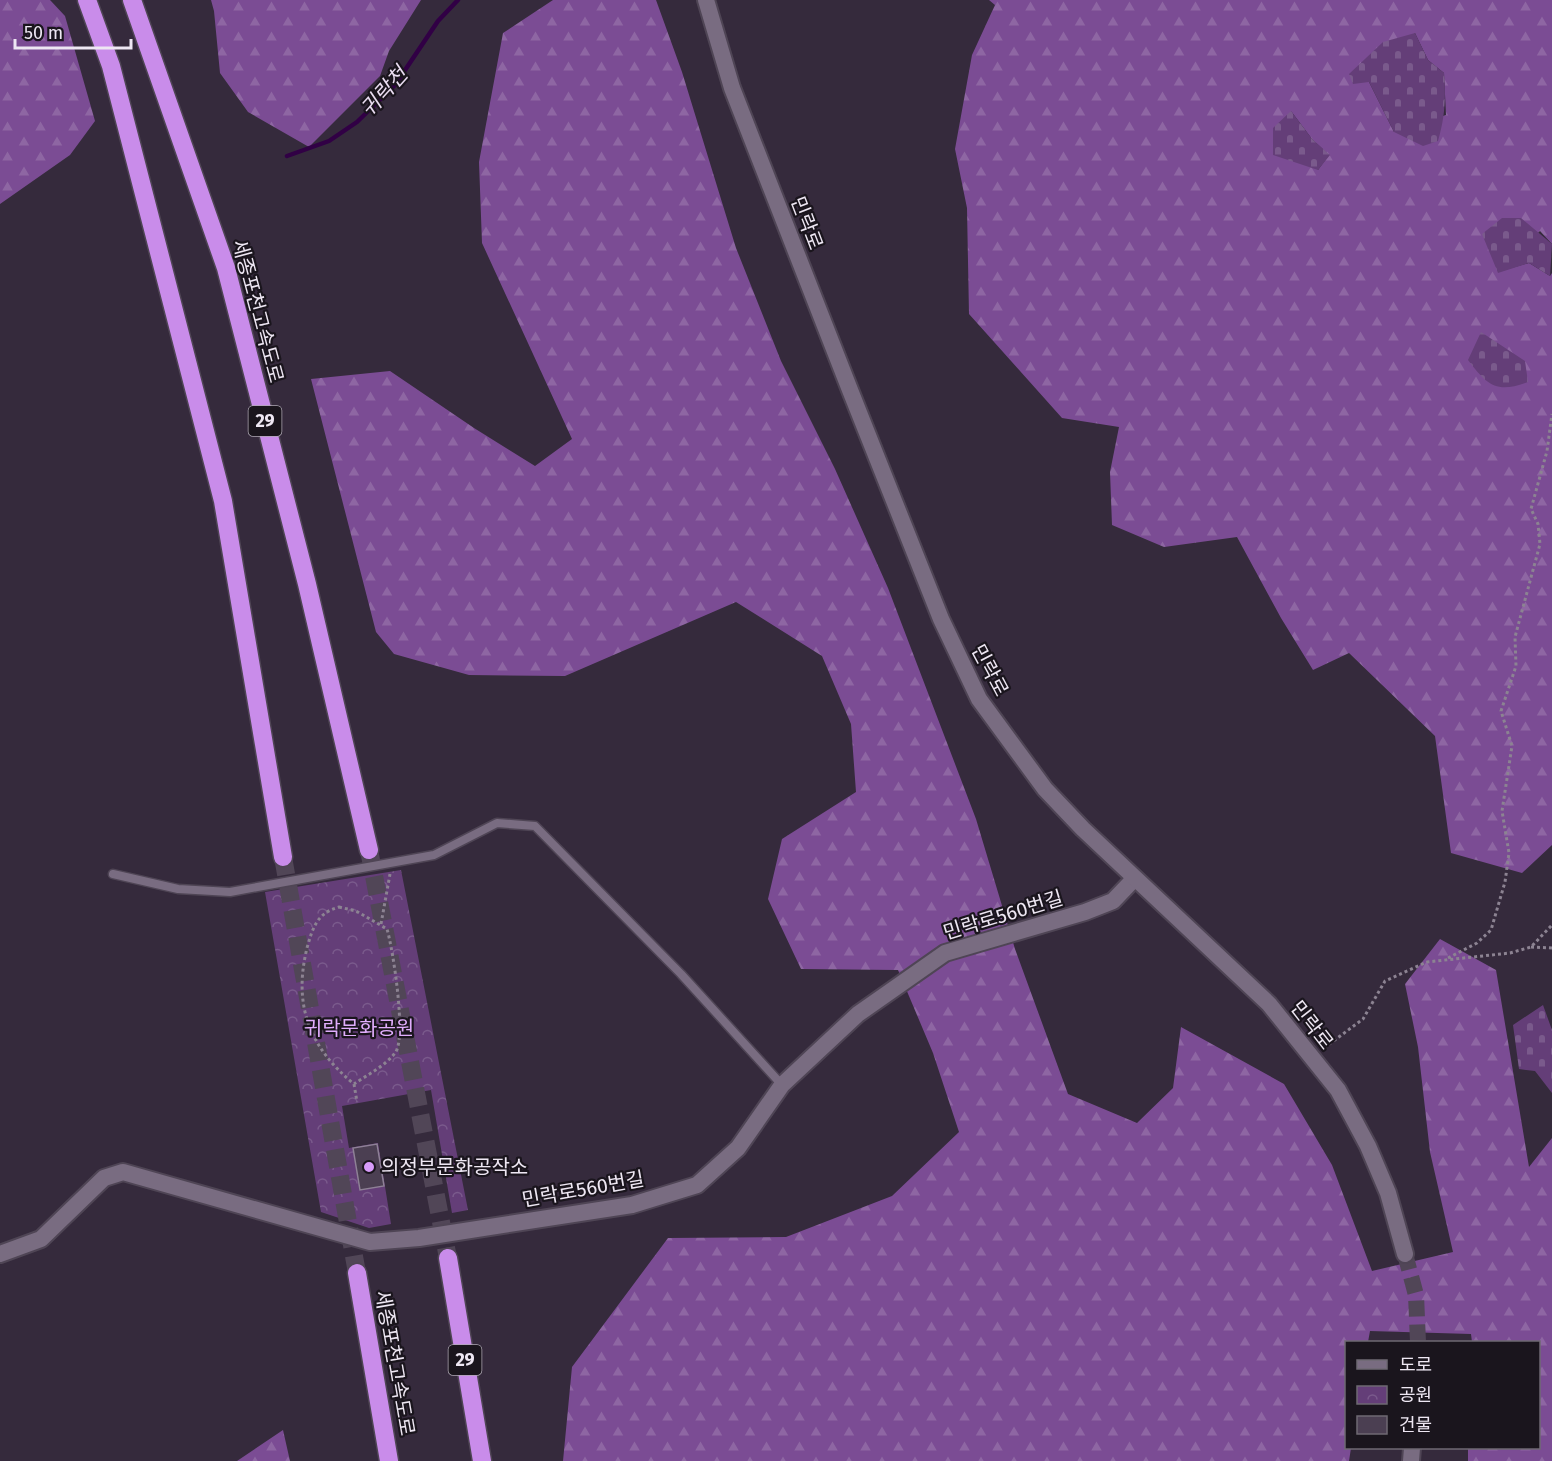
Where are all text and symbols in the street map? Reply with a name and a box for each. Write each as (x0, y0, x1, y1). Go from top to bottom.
scale bar (15, 12, 130, 50)
text: 50 m (24, 22, 63, 44)
water label: 귀락천 (355, 60, 415, 122)
street label: 민락로 (786, 193, 828, 253)
street label: 세종포천고속도로 (227, 237, 289, 385)
road number: 29 (248, 406, 282, 436)
street label: 민락로 (966, 640, 1014, 700)
street label: 민락로560번길 (940, 885, 1066, 945)
street label: 민락로 (1286, 996, 1338, 1054)
park label: 귀락문화공원 (304, 1016, 414, 1040)
place label: 의정부문화공작소 (381, 1155, 528, 1179)
marker: 의정부문화공작소 (362, 1160, 376, 1174)
street label: 민락로560번길 (520, 1166, 646, 1212)
street label: 세종포천고속도로 (370, 1288, 420, 1438)
legend (1345, 1341, 1540, 1449)
road number: 29 (448, 1345, 482, 1375)
text: 도로 (1399, 1354, 1432, 1376)
text: 공원 (1399, 1384, 1432, 1406)
text: 건물 (1399, 1414, 1432, 1436)

